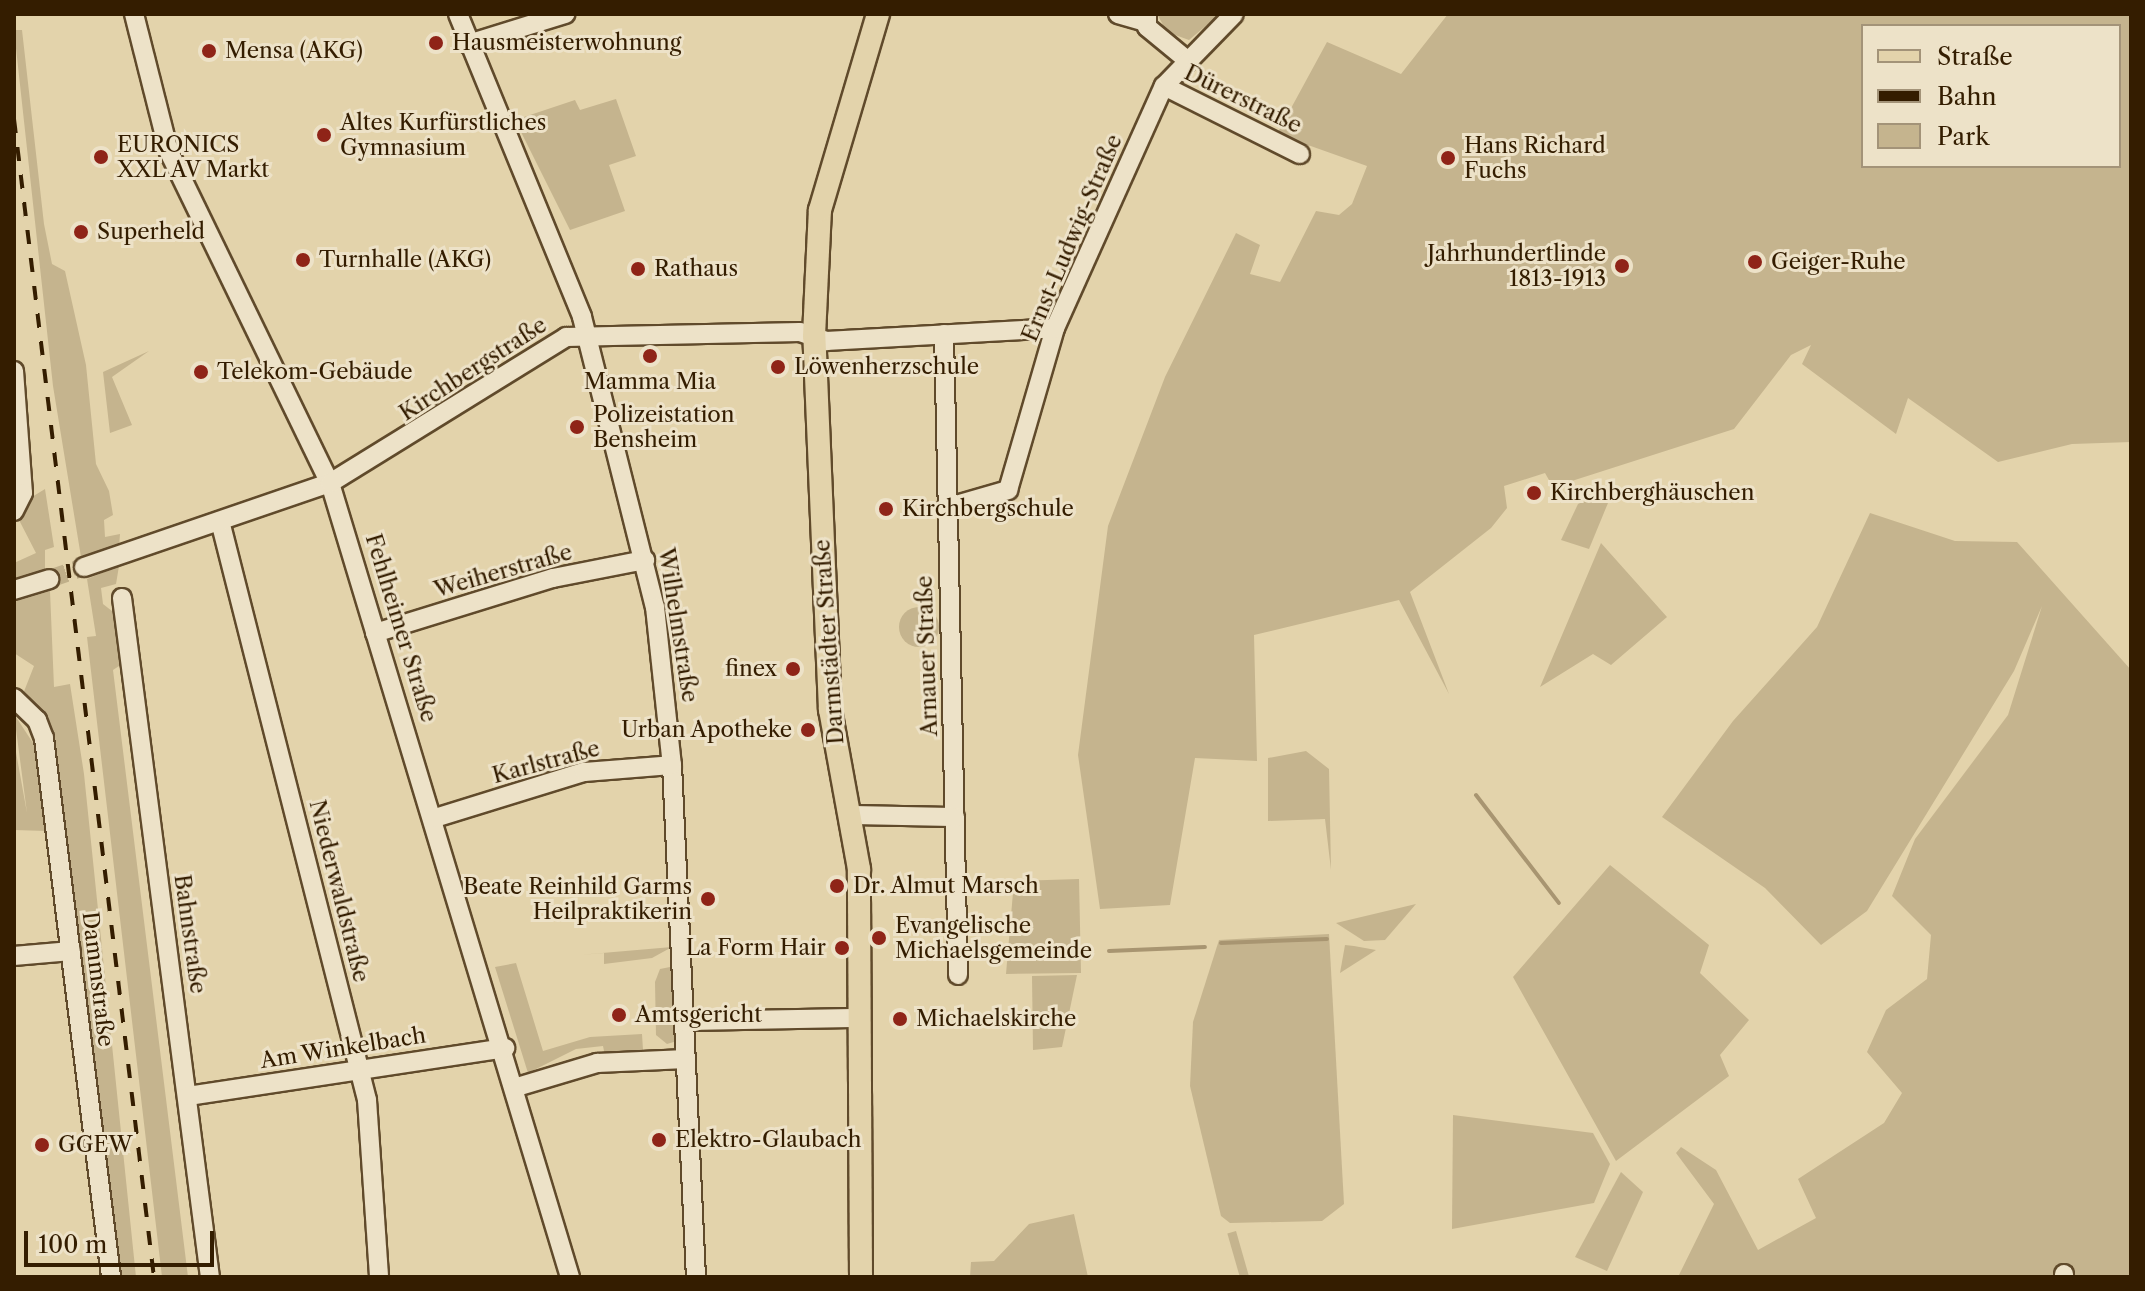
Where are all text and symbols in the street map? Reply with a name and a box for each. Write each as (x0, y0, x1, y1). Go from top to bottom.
legend (1861, 24, 2121, 168)
place label: Hausmeisterwohnung (452, 30, 681, 56)
marker: Hausmeisterwohnung (427, 34, 445, 52)
place label: Mensa (AKG) (225, 38, 363, 64)
marker: Mensa (AKG) (200, 42, 218, 60)
text: Straße (1937, 42, 2013, 71)
street label: Dürerstraße (1180, 59, 1306, 139)
text: Bahn (1937, 82, 1996, 111)
place label: Altes Kurfürstliches Gymnasium (340, 109, 546, 160)
text: Park (1937, 122, 1989, 151)
marker: Altes Kurfürstliches Gymnasium (315, 126, 333, 144)
place label: EURONICS XXL AV Markt (117, 131, 271, 182)
street label: Ernst-Ludwig-Straße (1016, 131, 1128, 345)
place label: Hans Richard Fuchs (1464, 132, 1606, 184)
marker: EURONICS XXL AV Markt (92, 148, 110, 166)
marker: Hans Richard Fuchs (1439, 149, 1457, 167)
place label: Superheld (97, 219, 205, 245)
marker: Superheld (72, 223, 90, 241)
place label: Jahrhundertlinde 1813-1913 (1427, 240, 1606, 292)
place label: Turnhalle (AKG) (319, 247, 491, 273)
place label: Geiger-Ruhe (1771, 249, 1906, 275)
marker: Turnhalle (AKG) (294, 251, 312, 269)
marker: Geiger-Ruhe (1746, 253, 1764, 271)
place label: Rathaus (654, 256, 738, 282)
marker: Jahrhundertlinde 1813-1913 (1613, 257, 1631, 275)
marker: Rathaus (629, 260, 647, 278)
street label: Kirchbergstraße (394, 312, 552, 426)
marker: Mamma Mia (641, 347, 659, 365)
place label: Löwenherzschule (794, 354, 979, 380)
marker: Löwenherzschule (769, 358, 787, 376)
place label: Telekom-Gebäude (217, 359, 413, 385)
marker: Telekom-Gebäude (192, 363, 210, 381)
place label: Mamma Mia (584, 369, 716, 395)
place label: Polizeistation Bensheim (593, 401, 735, 452)
marker: Polizeistation Bensheim (568, 418, 586, 436)
place label: Kirchberghäuschen (1550, 480, 1754, 506)
marker: Kirchberghäuschen (1525, 484, 1543, 502)
place label: Kirchbergschule (902, 496, 1074, 522)
marker: Kirchbergschule (877, 500, 895, 518)
street label: Fehlheimer Straße (360, 530, 442, 726)
street label: Darmstädter Straße (809, 538, 849, 746)
street label: Weiherstraße (431, 539, 575, 603)
street label: Wilhelmstraße (653, 546, 703, 704)
street label: Arnauer Straße (911, 575, 943, 737)
place label: finex (725, 656, 777, 682)
marker: finex (784, 660, 802, 678)
place label: Urban Apotheke (620, 717, 792, 743)
marker: Urban Apotheke (799, 721, 817, 739)
street label: Karlstraße (489, 735, 603, 789)
street label: Niederwaldstraße (304, 797, 374, 985)
street label: Bahnstraße (169, 873, 211, 995)
place label: Beate Reinhild Garms Heilpraktikerin (463, 873, 692, 924)
place label: Dr. Almut Marsch (853, 873, 1040, 899)
marker: Dr. Almut Marsch (828, 877, 846, 895)
marker: Beate Reinhild Garms Heilpraktikerin (699, 890, 717, 908)
street label: Dammstraße (77, 910, 119, 1048)
place label: Evangelische Michaelsgemeinde (895, 912, 1092, 964)
marker: Evangelische Michaelsgemeinde (870, 929, 888, 947)
place label: La Form Hair (685, 935, 826, 961)
marker: La Form Hair (833, 939, 851, 957)
place label: Amtsgericht (635, 1002, 762, 1028)
marker: Amtsgericht (610, 1006, 628, 1024)
place label: Michaelskirche (916, 1006, 1076, 1032)
marker: Michaelskirche (891, 1010, 909, 1028)
street label: Am Winkelbach (258, 1022, 428, 1074)
place label: Elektro-Glaubach (675, 1127, 862, 1153)
marker: Elektro-Glaubach (650, 1131, 668, 1149)
place label: GGEW (58, 1132, 133, 1158)
marker: GGEW (33, 1136, 51, 1154)
scale bar (28, 1215, 218, 1265)
text: 100 m (38, 1230, 107, 1259)

